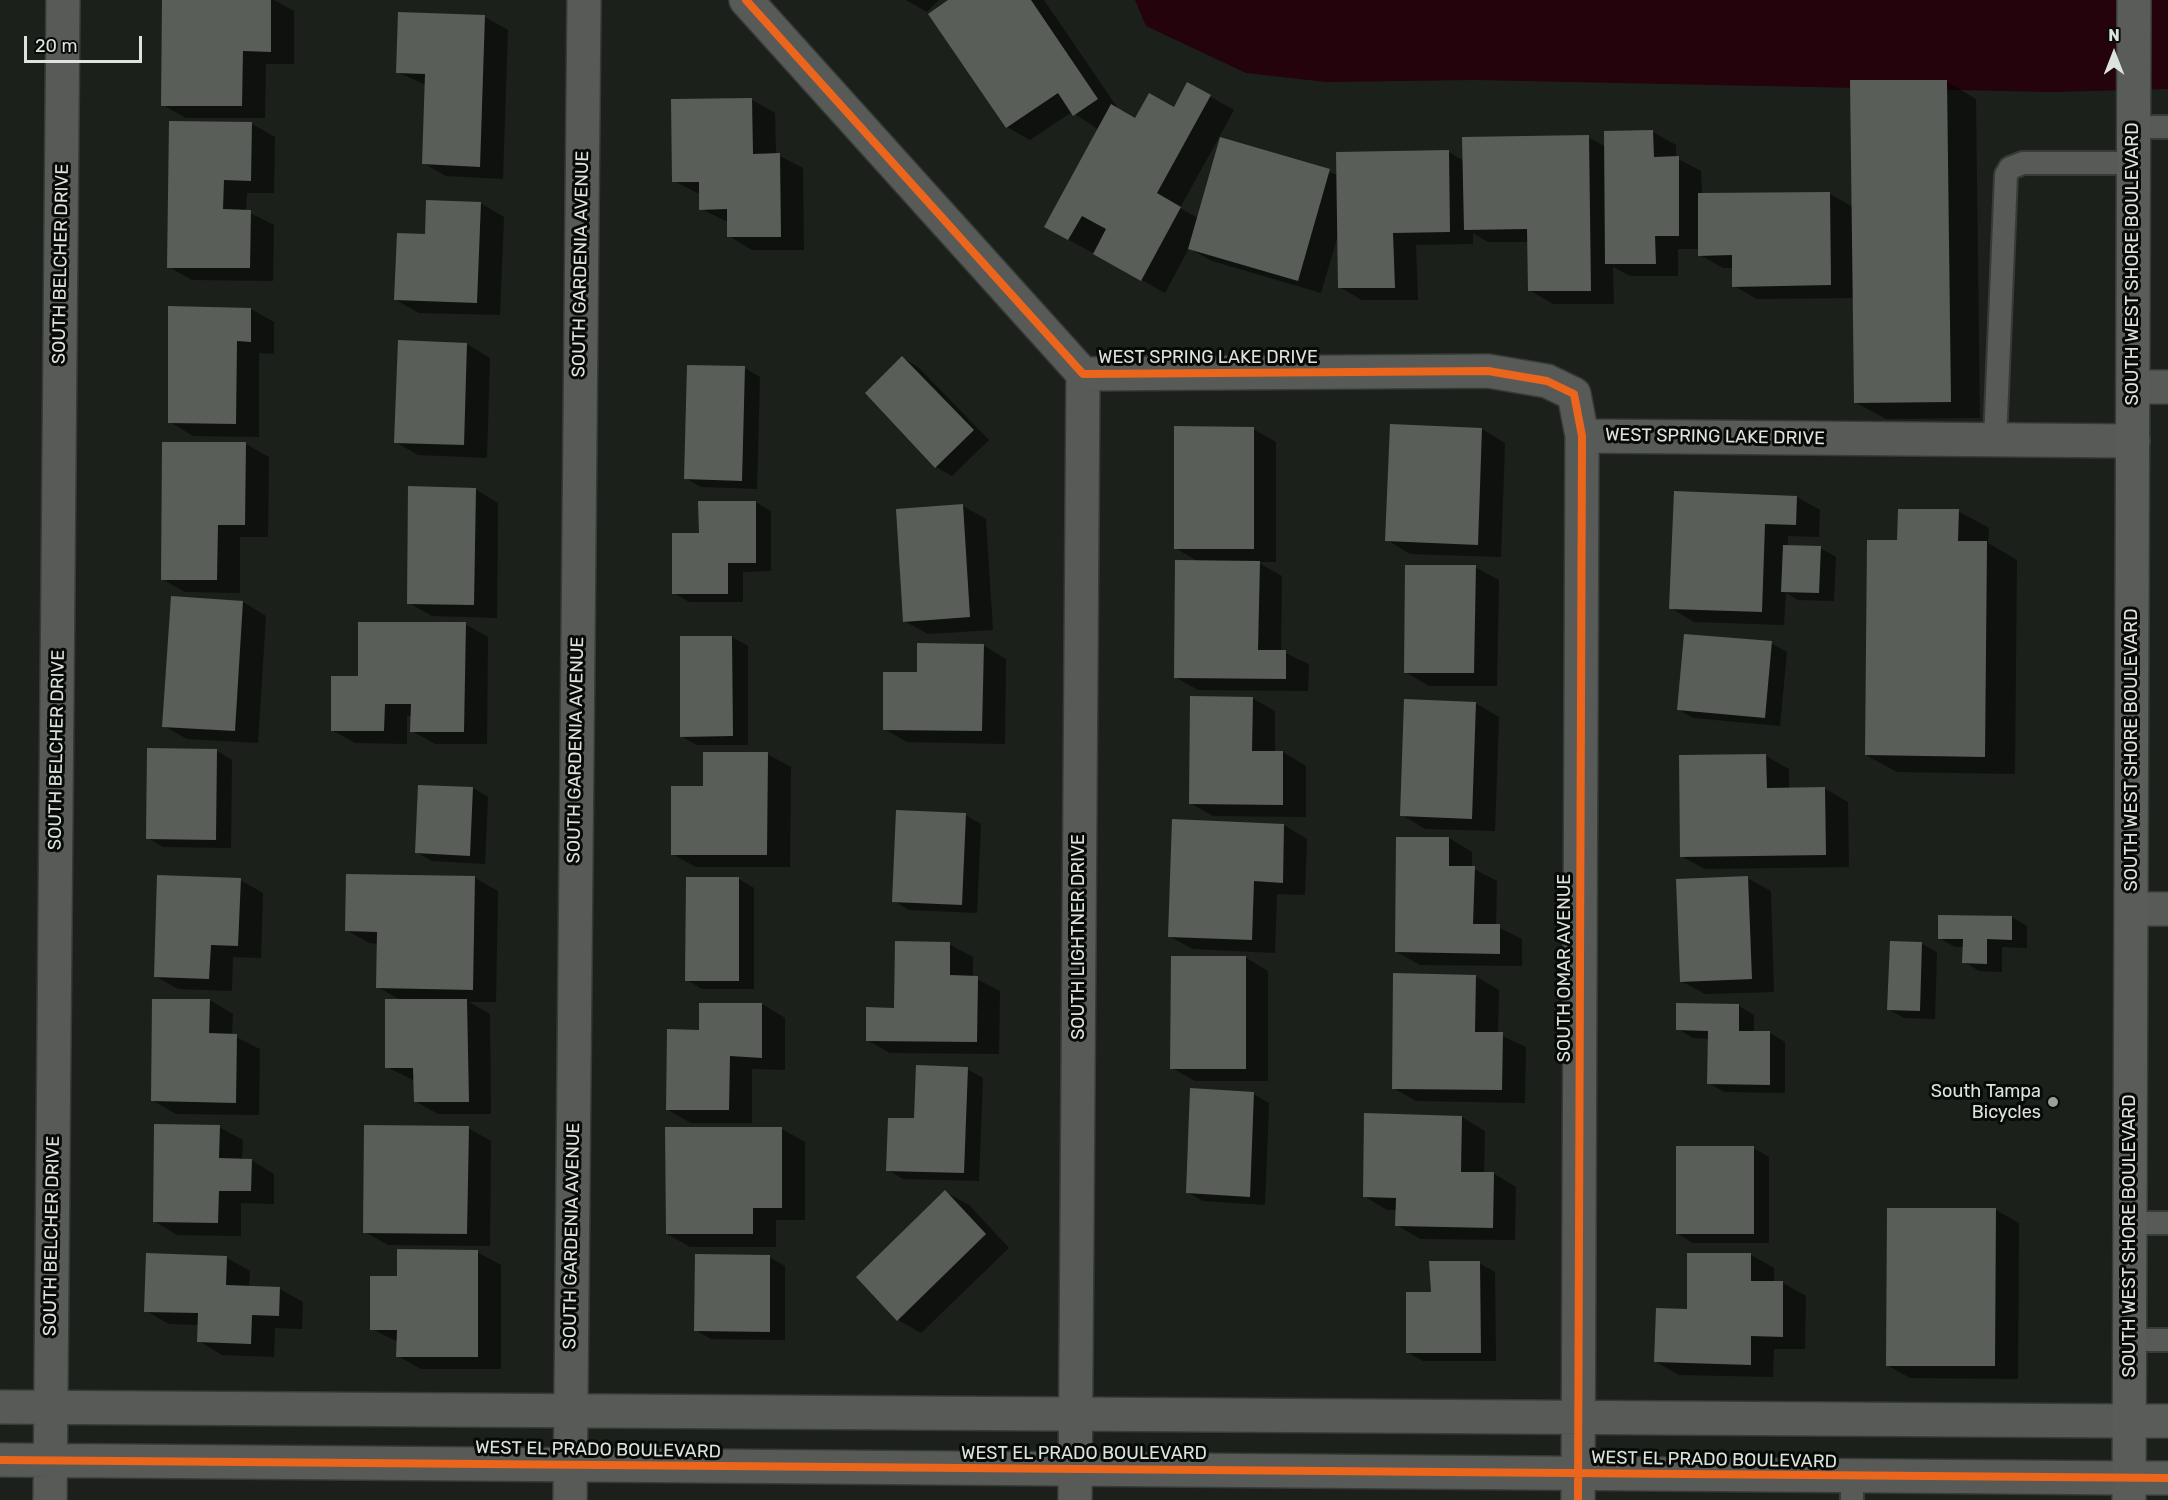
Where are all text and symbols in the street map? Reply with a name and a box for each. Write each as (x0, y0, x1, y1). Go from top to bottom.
scale bar (27, 24, 146, 62)
north arrow (2084, 24, 2144, 84)
text: N (2108, 26, 2120, 45)
text: 20 m (35, 35, 77, 57)
street label: SOUTH WEST SHORE BOULEVARD (2122, 122, 2144, 406)
street label: SOUTH GARDENIA AVENUE (568, 150, 594, 378)
street label: SOUTH BELCHER DRIVE (48, 164, 74, 364)
street label: WEST SPRING LAKE DRIVE (1098, 347, 1318, 369)
street label: WEST SPRING LAKE DRIVE (1605, 424, 1825, 450)
street label: SOUTH WEST SHORE BOULEVARD (2121, 608, 2143, 892)
street label: SOUTH GARDENIA AVENUE (563, 636, 589, 864)
street label: SOUTH BELCHER DRIVE (44, 650, 70, 850)
street label: SOUTH LIGHTNER DRIVE (1068, 834, 1090, 1040)
street label: SOUTH OMAR AVENUE (1554, 874, 1576, 1062)
place label: South Tampa Bicycles (1931, 1081, 2041, 1124)
street label: SOUTH WEST SHORE BOULEVARD (2119, 1094, 2141, 1378)
marker: South Tampa Bicycles (2046, 1095, 2060, 1109)
street label: SOUTH GARDENIA AVENUE (559, 1122, 585, 1350)
street label: SOUTH BELCHER DRIVE (39, 1136, 65, 1336)
street label: WEST EL PRADO BOULEVARD (475, 1437, 721, 1463)
street label: WEST EL PRADO BOULEVARD (961, 1443, 1207, 1465)
street label: WEST EL PRADO BOULEVARD (1591, 1447, 1837, 1473)

